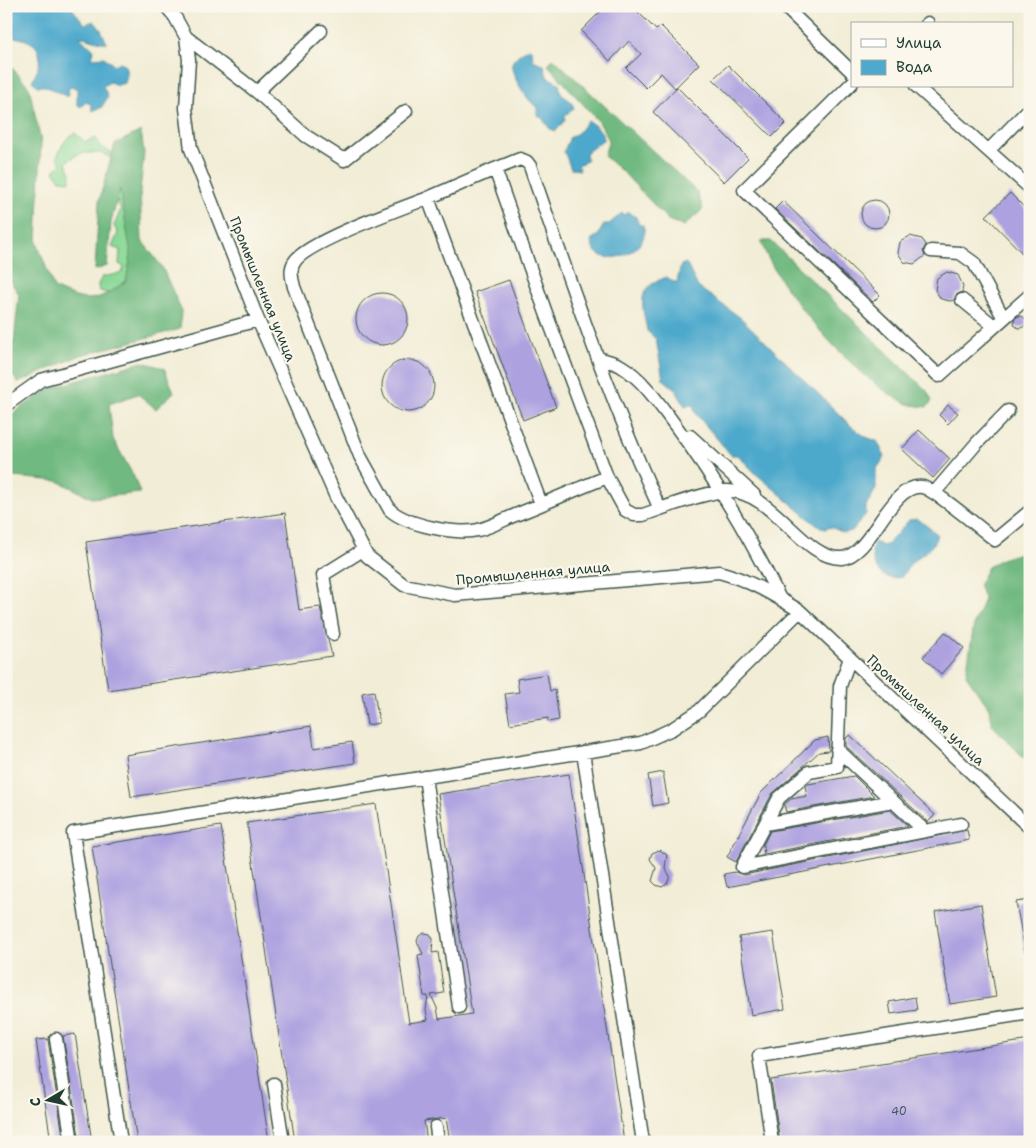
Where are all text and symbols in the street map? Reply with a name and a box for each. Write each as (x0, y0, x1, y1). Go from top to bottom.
legend (851, 22, 1014, 88)
text: Улица (896, 33, 942, 53)
text: Вода (896, 57, 933, 77)
street label: Промышленная улица (226, 214, 300, 364)
street label: Промышленная улица (455, 557, 611, 589)
street label: Промышленная улица (863, 651, 989, 769)
north arrow (22, 1076, 72, 1126)
text: С (26, 1096, 45, 1108)
house number: 40 (891, 1104, 907, 1119)

